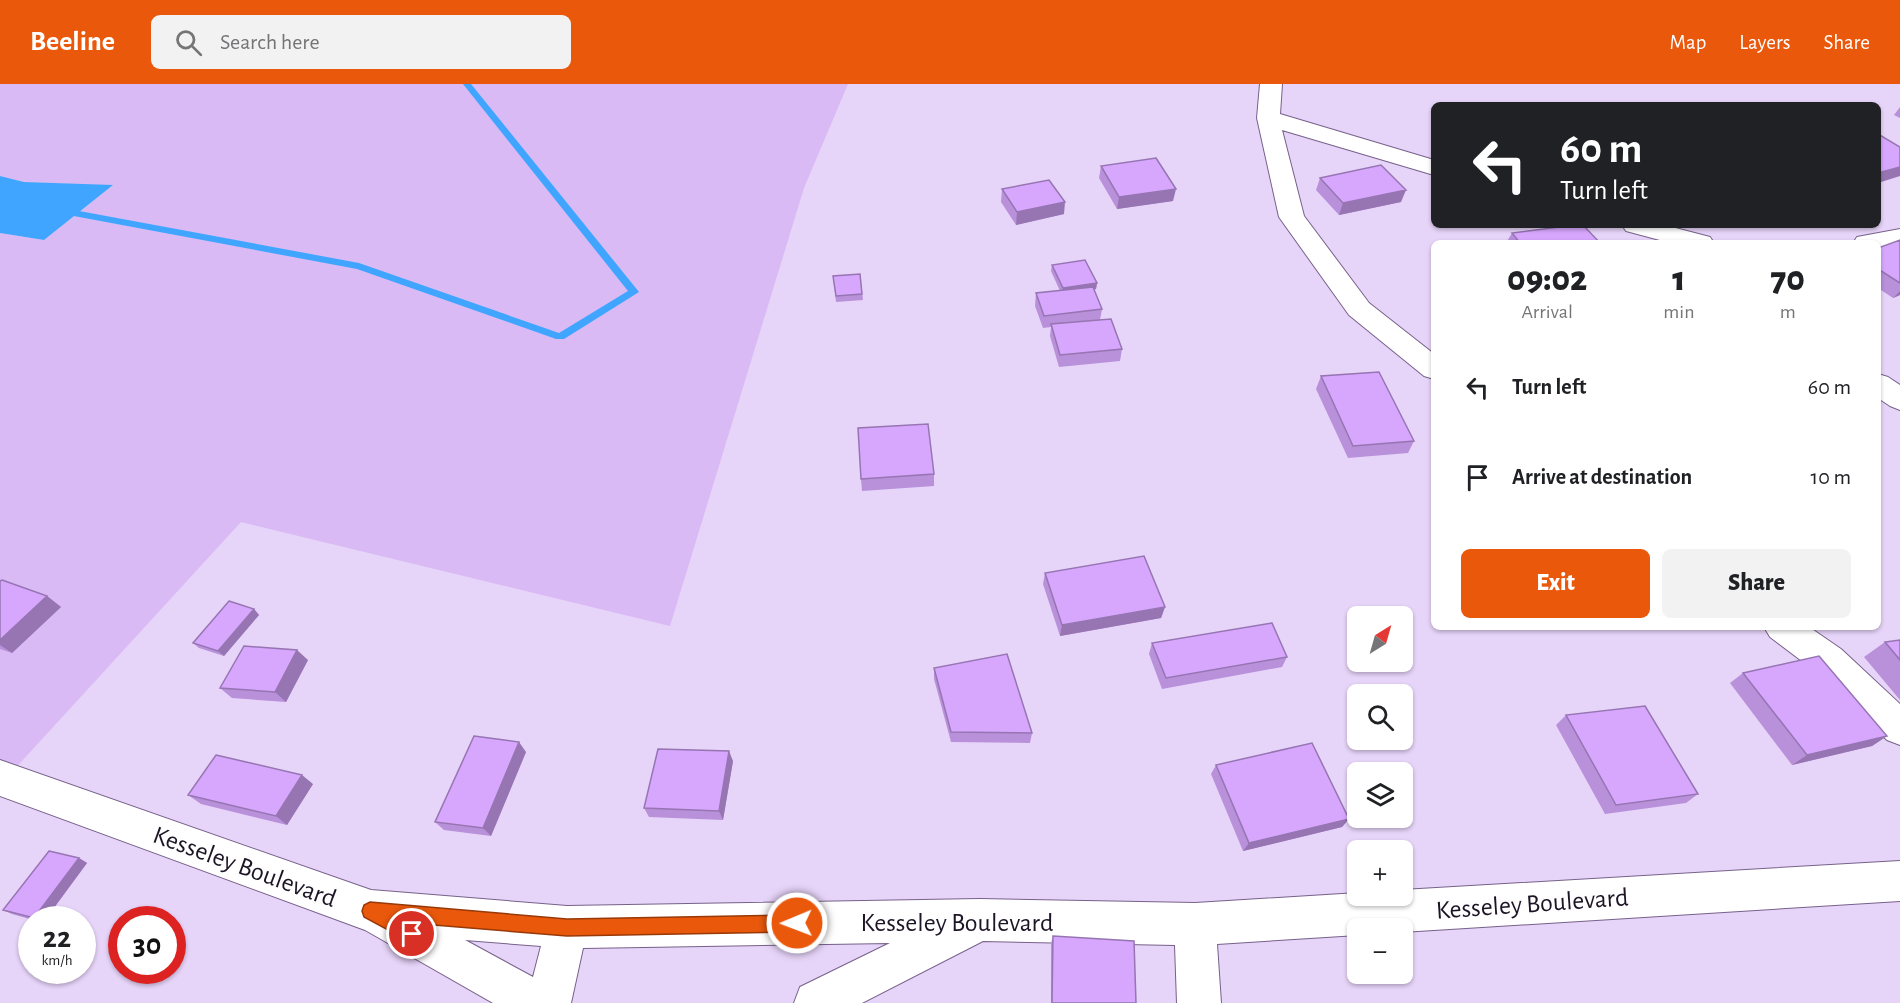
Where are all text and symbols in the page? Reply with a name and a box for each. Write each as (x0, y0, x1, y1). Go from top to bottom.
search box (151, 15, 571, 69)
icon: search (172, 26, 205, 59)
text: Beeline (30, 28, 115, 56)
text: Search here (220, 31, 320, 53)
text: Map (1670, 32, 1706, 53)
text: Layers (1739, 32, 1790, 53)
text: Share (1823, 32, 1870, 53)
icon: left (1461, 126, 1539, 204)
text: 60 m (1560, 128, 1642, 170)
text: Turn left (1560, 177, 1648, 204)
text: 09:02 (1507, 261, 1587, 297)
text: 1 (1672, 261, 1686, 297)
text: 70 (1770, 261, 1805, 297)
text: Arrival (1521, 302, 1573, 322)
text: min (1663, 302, 1695, 322)
text: m (1780, 302, 1796, 322)
icon: left (1461, 371, 1494, 404)
text: Turn left (1512, 376, 1586, 398)
text: 60 m (1808, 376, 1851, 398)
icon: arrive (1461, 461, 1494, 494)
text: Arrive at destination (1512, 466, 1692, 488)
text: 10 m (1811, 466, 1851, 488)
button: Exit (1461, 549, 1650, 618)
button: Share (1662, 549, 1851, 618)
north arrow (1347, 606, 1413, 672)
map controls (1347, 606, 1413, 984)
button: search (1347, 684, 1413, 750)
button: layers (1347, 762, 1413, 828)
street label: Kesseley Boulevard (150, 822, 340, 912)
button: + (1347, 840, 1413, 906)
street label: Kesseley Boulevard (1435, 884, 1629, 924)
position arrow (765, 891, 829, 955)
speed limit sign: 30 (108, 906, 186, 984)
pin (386, 908, 437, 959)
street label: Kesseley Boulevard (861, 910, 1053, 936)
icon: arrive (395, 917, 428, 950)
button: − (1347, 918, 1413, 984)
text: 22 (43, 923, 71, 953)
text: km/h (42, 953, 72, 968)

